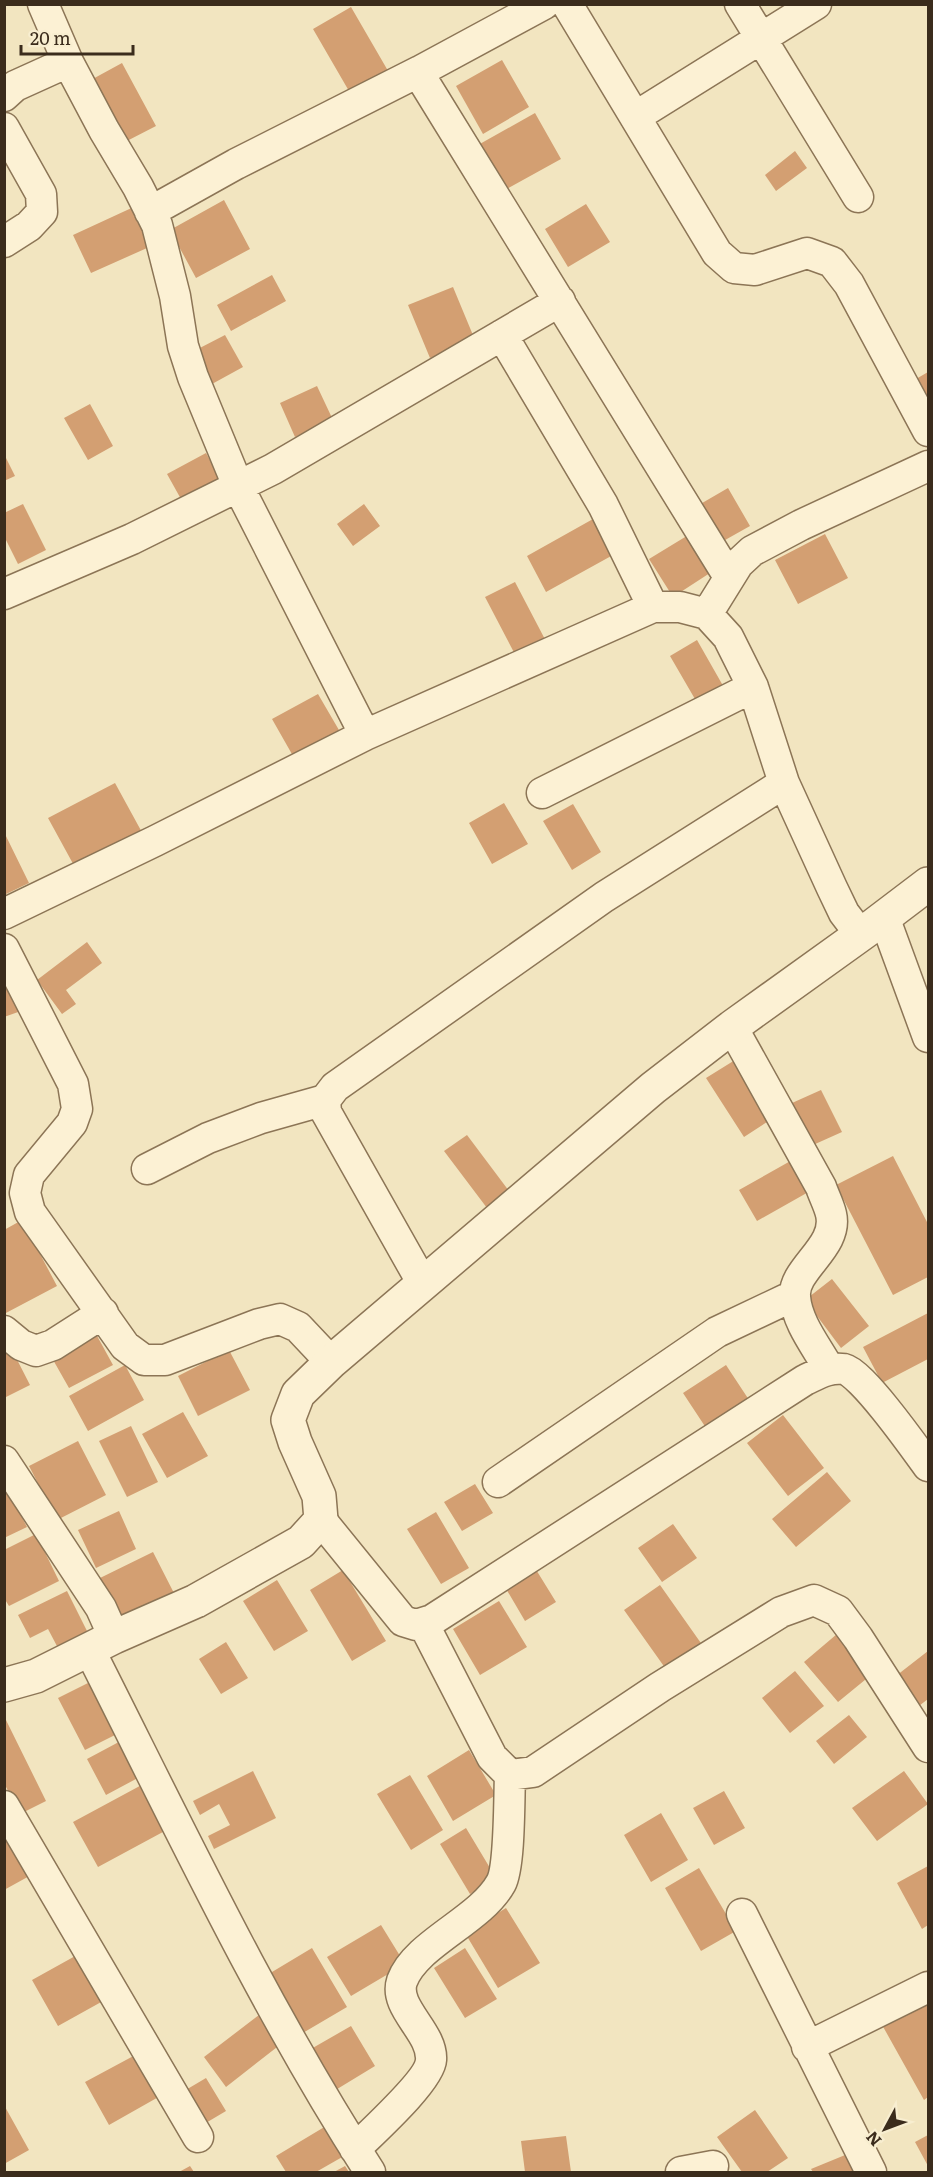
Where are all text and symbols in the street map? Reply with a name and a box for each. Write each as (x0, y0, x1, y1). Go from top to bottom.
scale bar (21, 18, 134, 56)
text: 20 m (30, 24, 71, 51)
north arrow (855, 2099, 915, 2159)
text: N (859, 2127, 886, 2152)

